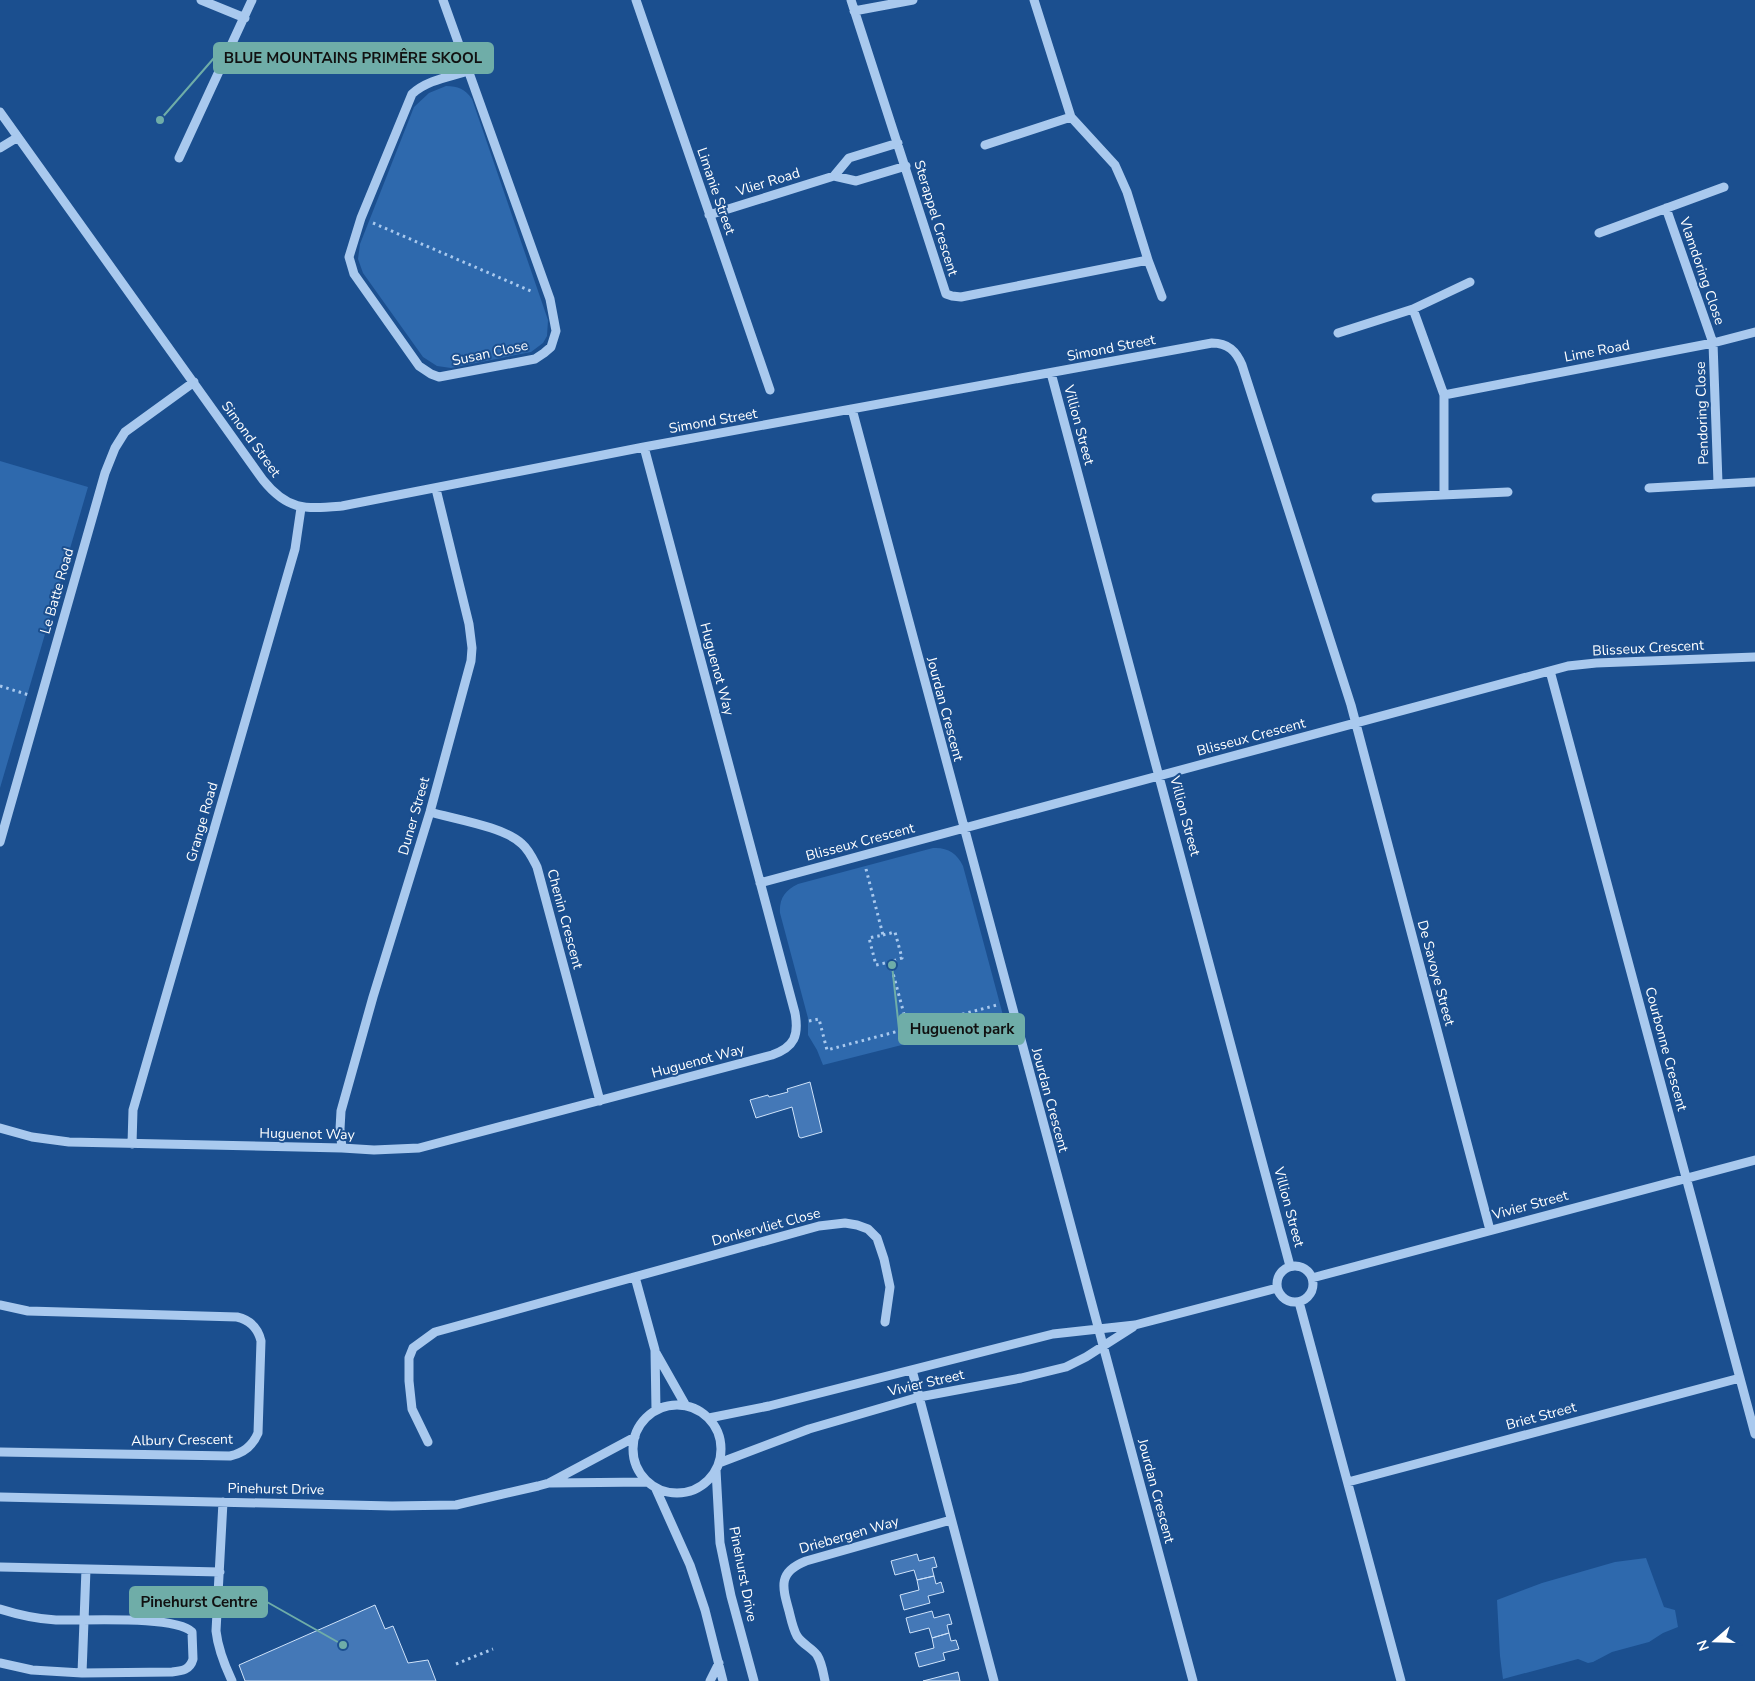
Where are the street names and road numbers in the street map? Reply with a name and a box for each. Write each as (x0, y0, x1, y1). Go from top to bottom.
street label: Limanie Street (692, 145, 740, 237)
street label: Sterappel Crescent (909, 158, 963, 278)
street label: Vlier Road (733, 163, 802, 201)
street label: Vlamdoring Close (1674, 214, 1729, 327)
street label: Simond Street (1065, 330, 1157, 366)
street label: Lime Road (1563, 335, 1631, 367)
street label: Susan Close (450, 336, 530, 370)
street label: Pendoring Close (1691, 361, 1713, 465)
street label: Villion Street (1059, 382, 1099, 467)
street label: Simond Street (217, 397, 285, 481)
street label: Simond Street (667, 404, 759, 438)
street label: Le Batte Road (36, 546, 78, 636)
street label: Huguenot Way (695, 620, 739, 718)
street label: Blisseux Crescent (1592, 636, 1704, 660)
street label: Jourdan Crescent (922, 654, 968, 763)
street label: Blisseux Crescent (1195, 713, 1308, 761)
street label: Villion Street (1165, 773, 1205, 858)
street label: Duner Street (394, 775, 434, 857)
street label: Grange Road (182, 780, 222, 864)
street label: Blisseux Crescent (804, 818, 917, 866)
street label: Chenin Crescent (543, 867, 587, 971)
street label: De Savoye Street (1413, 918, 1459, 1028)
street label: Courbonne Crescent (1640, 985, 1692, 1113)
street label: Huguenot Way (649, 1039, 747, 1083)
street label: Jourdan Crescent (1027, 1045, 1073, 1154)
street label: Huguenot Way (259, 1124, 356, 1144)
street label: Villion Street (1269, 1164, 1309, 1249)
street label: Vivier Street (1489, 1186, 1570, 1224)
street label: Donkervliet Close (710, 1203, 822, 1251)
street label: Vivier Street (885, 1365, 966, 1401)
street label: Briet Street (1504, 1398, 1578, 1434)
street label: Albury Crescent (131, 1430, 233, 1450)
street label: Jourdan Crescent (1133, 1436, 1179, 1545)
street label: Pinehurst Drive (228, 1479, 324, 1499)
street label: Driebergen Way (797, 1511, 902, 1558)
street label: Pinehurst Drive (724, 1525, 762, 1623)

